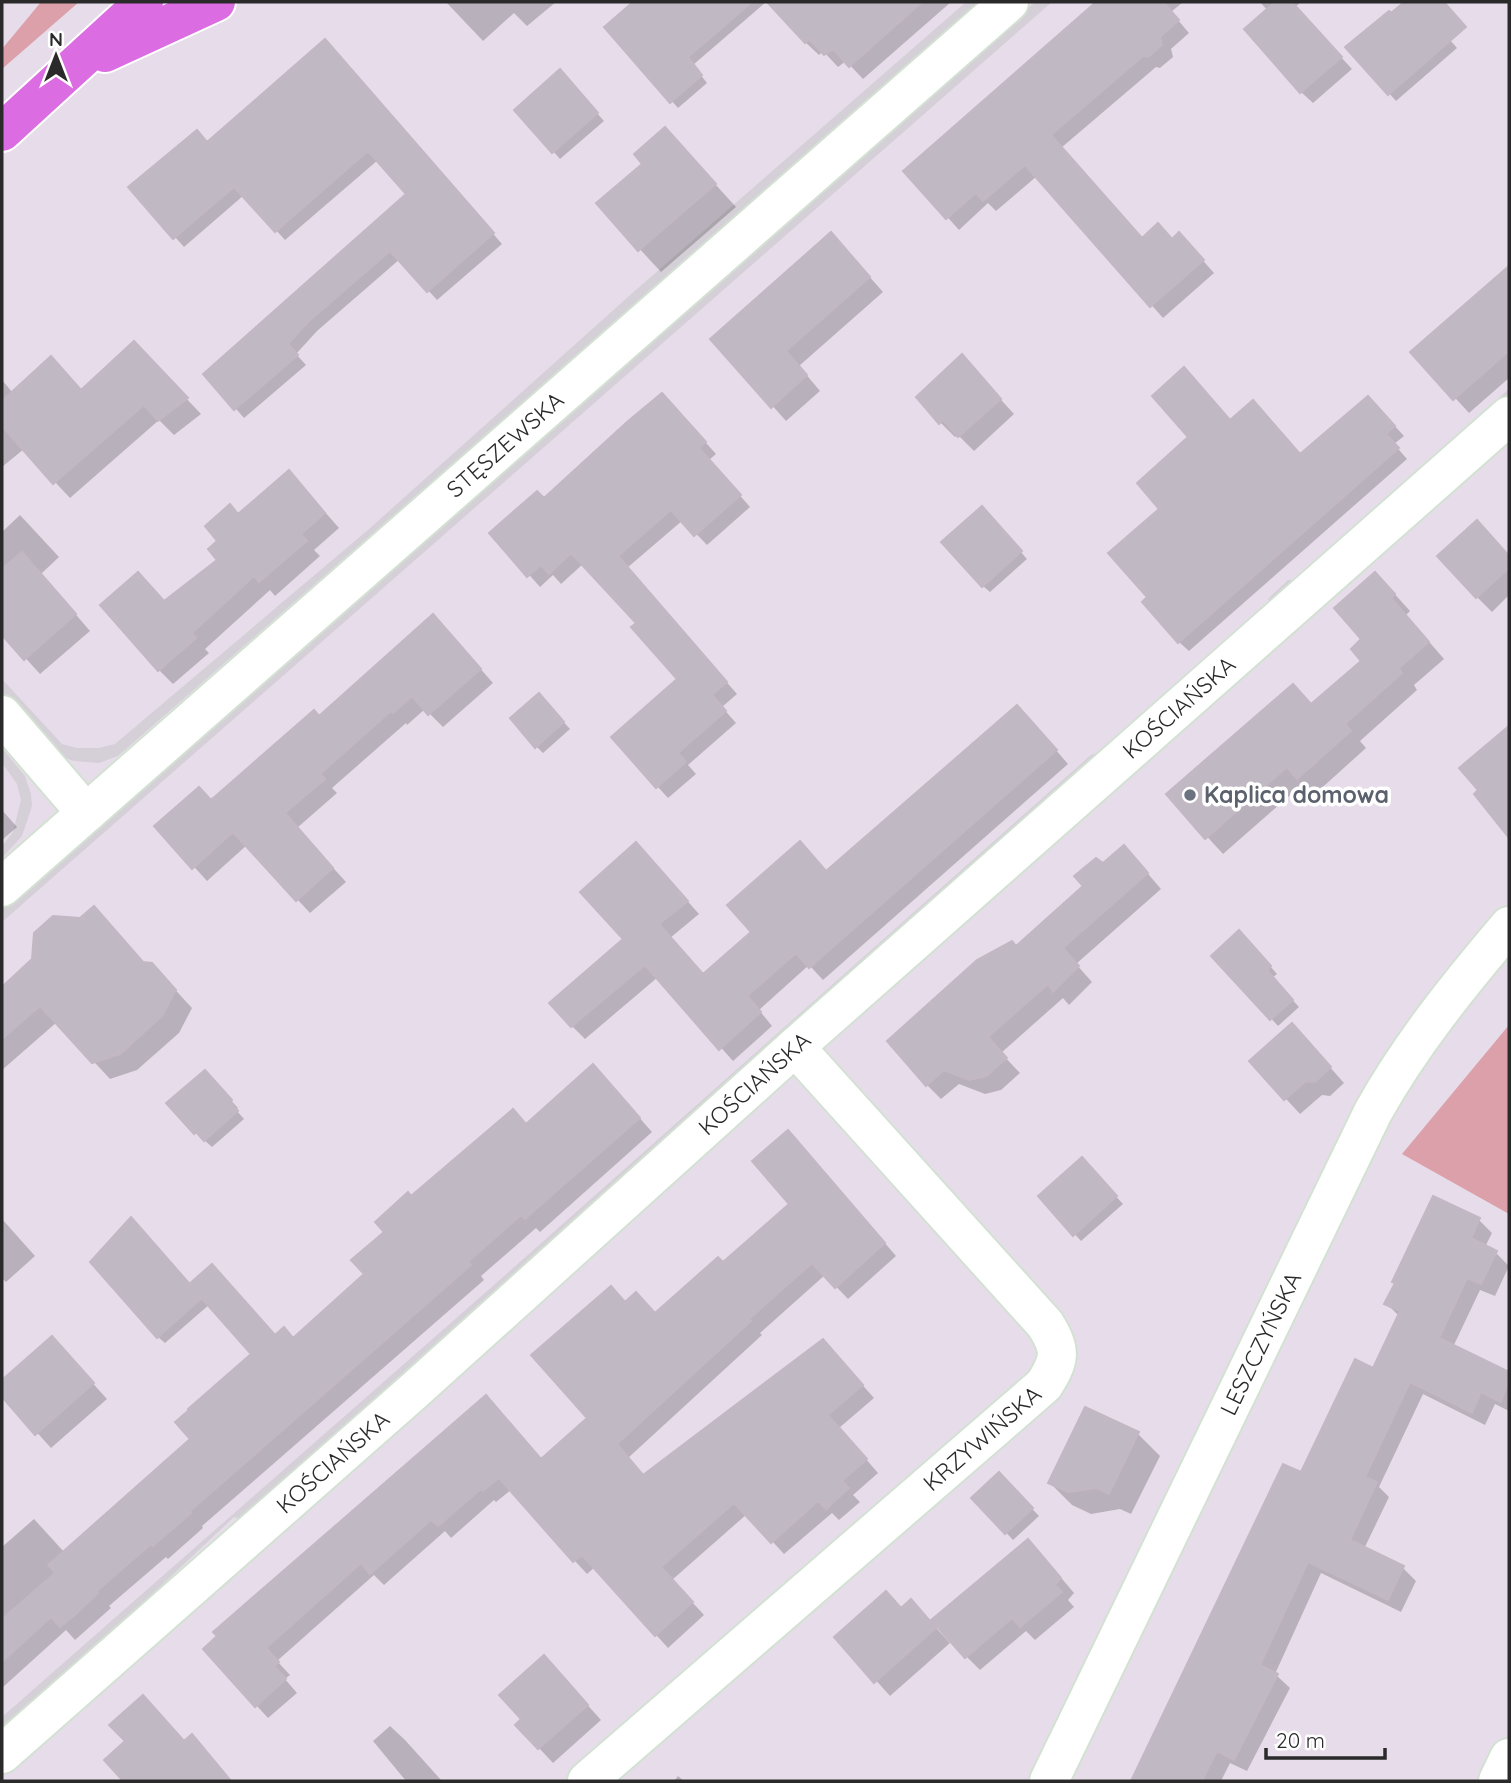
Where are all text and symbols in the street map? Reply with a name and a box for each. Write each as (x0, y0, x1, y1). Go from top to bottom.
north arrow (21, 21, 91, 91)
text: N (49, 27, 63, 51)
street label: STĘSZEWSKA (440, 385, 570, 504)
street label: KOŚCIAŃSKA (1116, 650, 1241, 765)
place label: Kaplica domowa (1204, 780, 1389, 809)
marker: Kaplica domowa (1182, 787, 1198, 803)
street label: KOŚCIAŃSKA (692, 1025, 816, 1141)
street label: LESZCZYŃSKA (1213, 1267, 1307, 1420)
street label: KRZYWIŃSKA (917, 1379, 1047, 1497)
street label: KOŚCIAŃSKA (270, 1404, 395, 1520)
scale bar (1266, 1716, 1385, 1760)
text: 20 m (1276, 1727, 1325, 1753)

